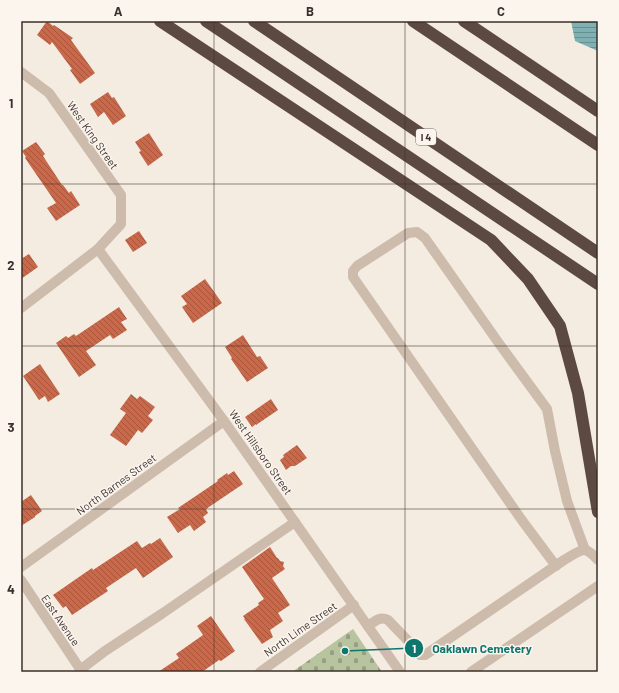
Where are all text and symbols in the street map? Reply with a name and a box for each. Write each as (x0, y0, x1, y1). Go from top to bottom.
text: A (114, 3, 123, 19)
text: B (306, 3, 314, 19)
text: C (497, 3, 505, 19)
text: 1 (9, 95, 13, 111)
street label: West King Street (65, 99, 121, 171)
road number: I 4 (416, 129, 436, 145)
text: 2 (7, 257, 15, 273)
street label: West Hillsboro Street (227, 407, 295, 497)
text: 3 (7, 419, 15, 435)
street label: North Barnes Street (74, 451, 158, 517)
text: 4 (7, 581, 15, 597)
street label: East Avenue (39, 592, 83, 648)
street label: North Lime Street (261, 599, 339, 659)
callout: Oaklawn Cemetery (404, 636, 540, 660)
text: 1 (412, 641, 416, 655)
text: Oaklawn Cemetery (432, 641, 532, 655)

